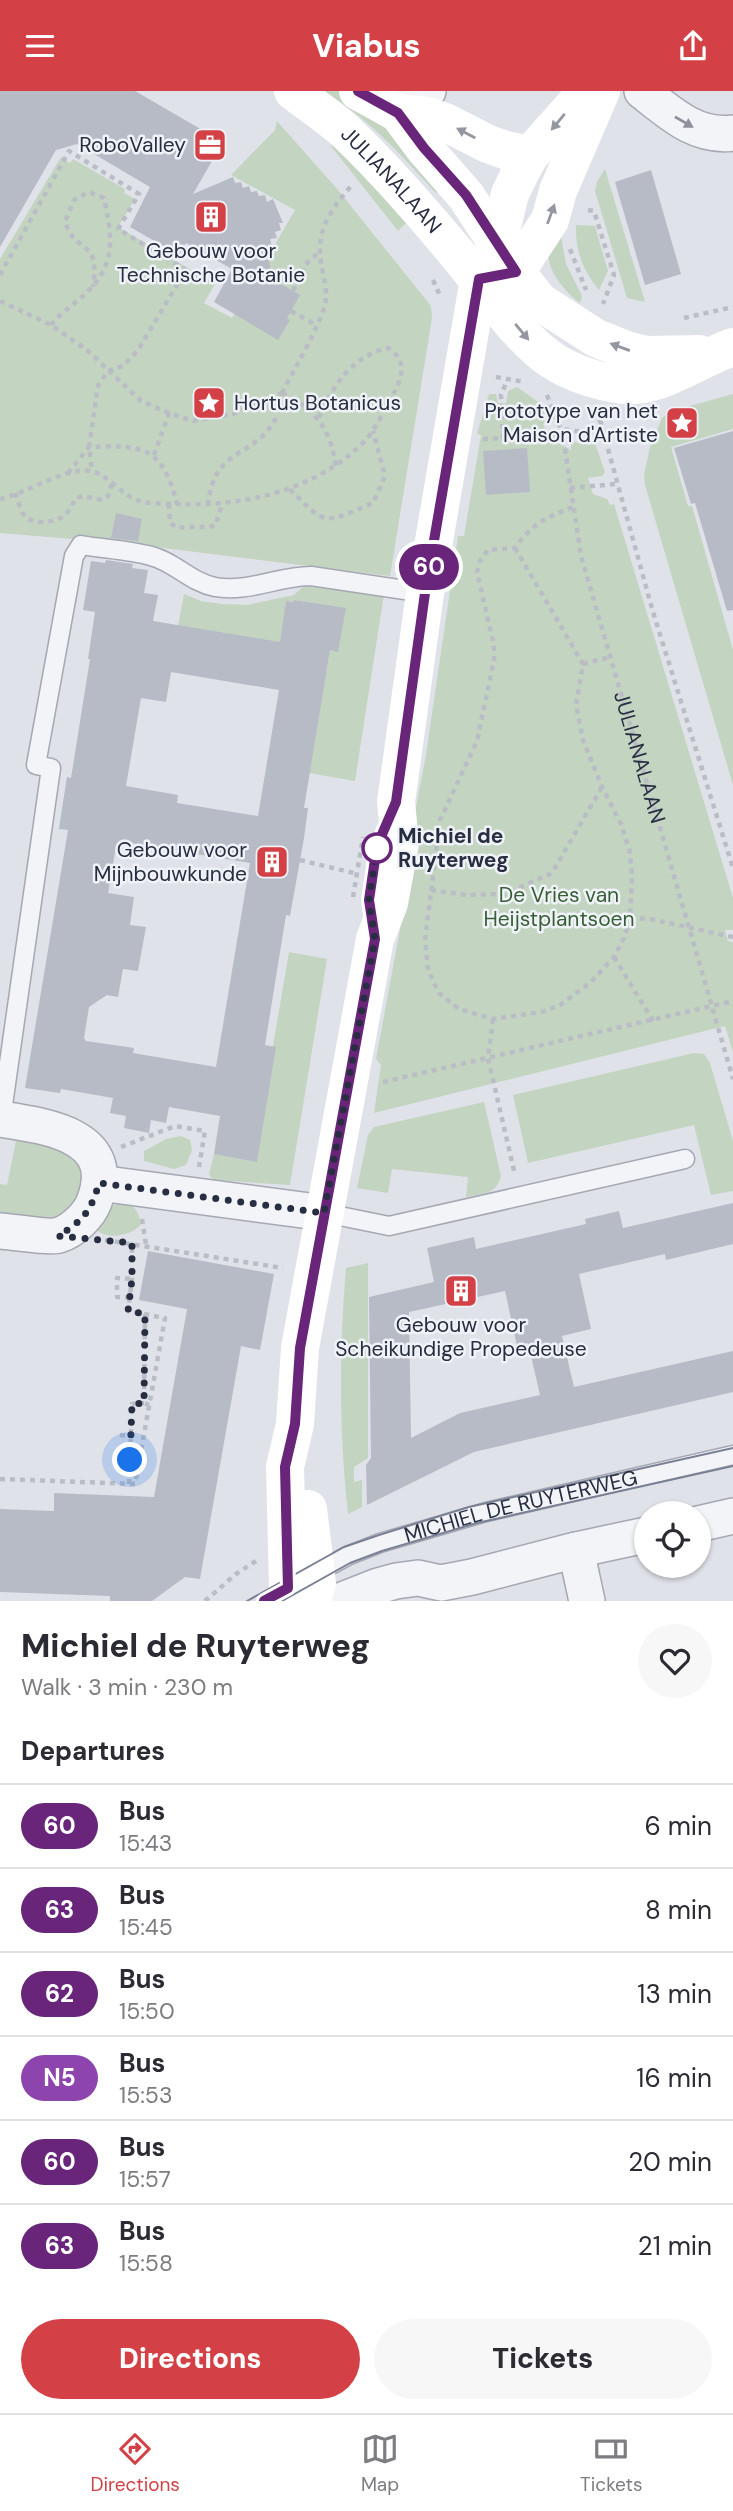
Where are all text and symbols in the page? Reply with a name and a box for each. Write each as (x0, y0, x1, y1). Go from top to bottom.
text: Viabus (312, 25, 421, 67)
icon: menu (21, 27, 59, 65)
icon: share (674, 27, 712, 65)
one-way arrow (551, 114, 566, 131)
one-way arrow (674, 116, 693, 128)
street label: JULIANALAAN (335, 120, 448, 239)
office icon: RoboValley (191, 126, 229, 164)
one-way arrow (456, 127, 476, 138)
place label: RoboValley (79, 131, 186, 159)
building icon: Gebouw voor Technische Botanie (192, 198, 230, 236)
one-way arrow (545, 203, 556, 224)
place label: Gebouw voor Technische Botanie (117, 237, 305, 289)
one-way arrow (514, 323, 529, 341)
one-way arrow (610, 341, 631, 352)
place icon: Hortus Botanicus (190, 384, 228, 422)
place label: Hortus Botanicus (234, 389, 401, 417)
place label: Prototype van het Maison d'Artiste (484, 397, 658, 449)
place icon: Prototype van het Maison d'Artiste (663, 404, 701, 442)
line badge: 60 (398, 544, 460, 590)
text: 60 (413, 551, 445, 582)
street label: JULIANALAAN (607, 688, 672, 827)
place label: Michiel de Ruyterweg (398, 822, 509, 874)
marker: Michiel de Ruyterweg (362, 833, 392, 863)
place label: Gebouw voor Mijnbouwkunde (94, 836, 247, 888)
building icon: Gebouw voor Mijnbouwkunde (253, 843, 291, 881)
park label: De Vries van Heijstplantsoen (483, 881, 635, 933)
building icon: Gebouw voor Scheikundige Propedeuse (442, 1272, 480, 1310)
place label: Gebouw voor Scheikundige Propedeuse (335, 1311, 587, 1363)
your location (112, 1442, 147, 1477)
street label: MICHIEL DE RUYTERWEG (401, 1464, 640, 1549)
map controls (634, 1501, 711, 1578)
button: locate (634, 1501, 711, 1578)
text: Michiel de Ruyterweg (21, 1624, 370, 1667)
button: heart (638, 1624, 712, 1698)
text: Walk · 3 min · 230 m (21, 1672, 233, 1702)
text: Departures (21, 1734, 165, 1768)
text: Bus (119, 1794, 165, 1828)
text: 6 min (644, 1809, 712, 1843)
text: 60 (43, 1810, 76, 1841)
text: 15:43 (119, 1828, 172, 1858)
text: Bus (119, 1878, 165, 1912)
text: 8 min (645, 1893, 712, 1927)
text: 63 (45, 1894, 74, 1925)
text: 15:45 (119, 1912, 173, 1942)
text: Bus (119, 1962, 165, 1996)
text: 13 min (637, 1977, 712, 2011)
text: 62 (45, 1978, 74, 2009)
text: 15:50 (119, 1996, 175, 2026)
text: Bus (119, 2046, 165, 2080)
text: 16 min (636, 2061, 712, 2095)
text: N5 (43, 2062, 76, 2093)
text: 15:53 (119, 2080, 172, 2110)
text: Bus (119, 2130, 165, 2164)
text: 20 min (628, 2145, 712, 2179)
text: 60 (43, 2146, 76, 2177)
text: 15:57 (119, 2164, 171, 2194)
text: Bus (119, 2214, 165, 2248)
text: 21 min (638, 2229, 712, 2263)
text: 63 (45, 2230, 74, 2261)
text: 15:58 (119, 2248, 173, 2278)
button: Directions (21, 2319, 360, 2399)
button: Tickets (374, 2319, 712, 2399)
tab: Directions (90, 2430, 180, 2497)
tab: Map (361, 2430, 399, 2497)
tab: Tickets (580, 2430, 643, 2497)

